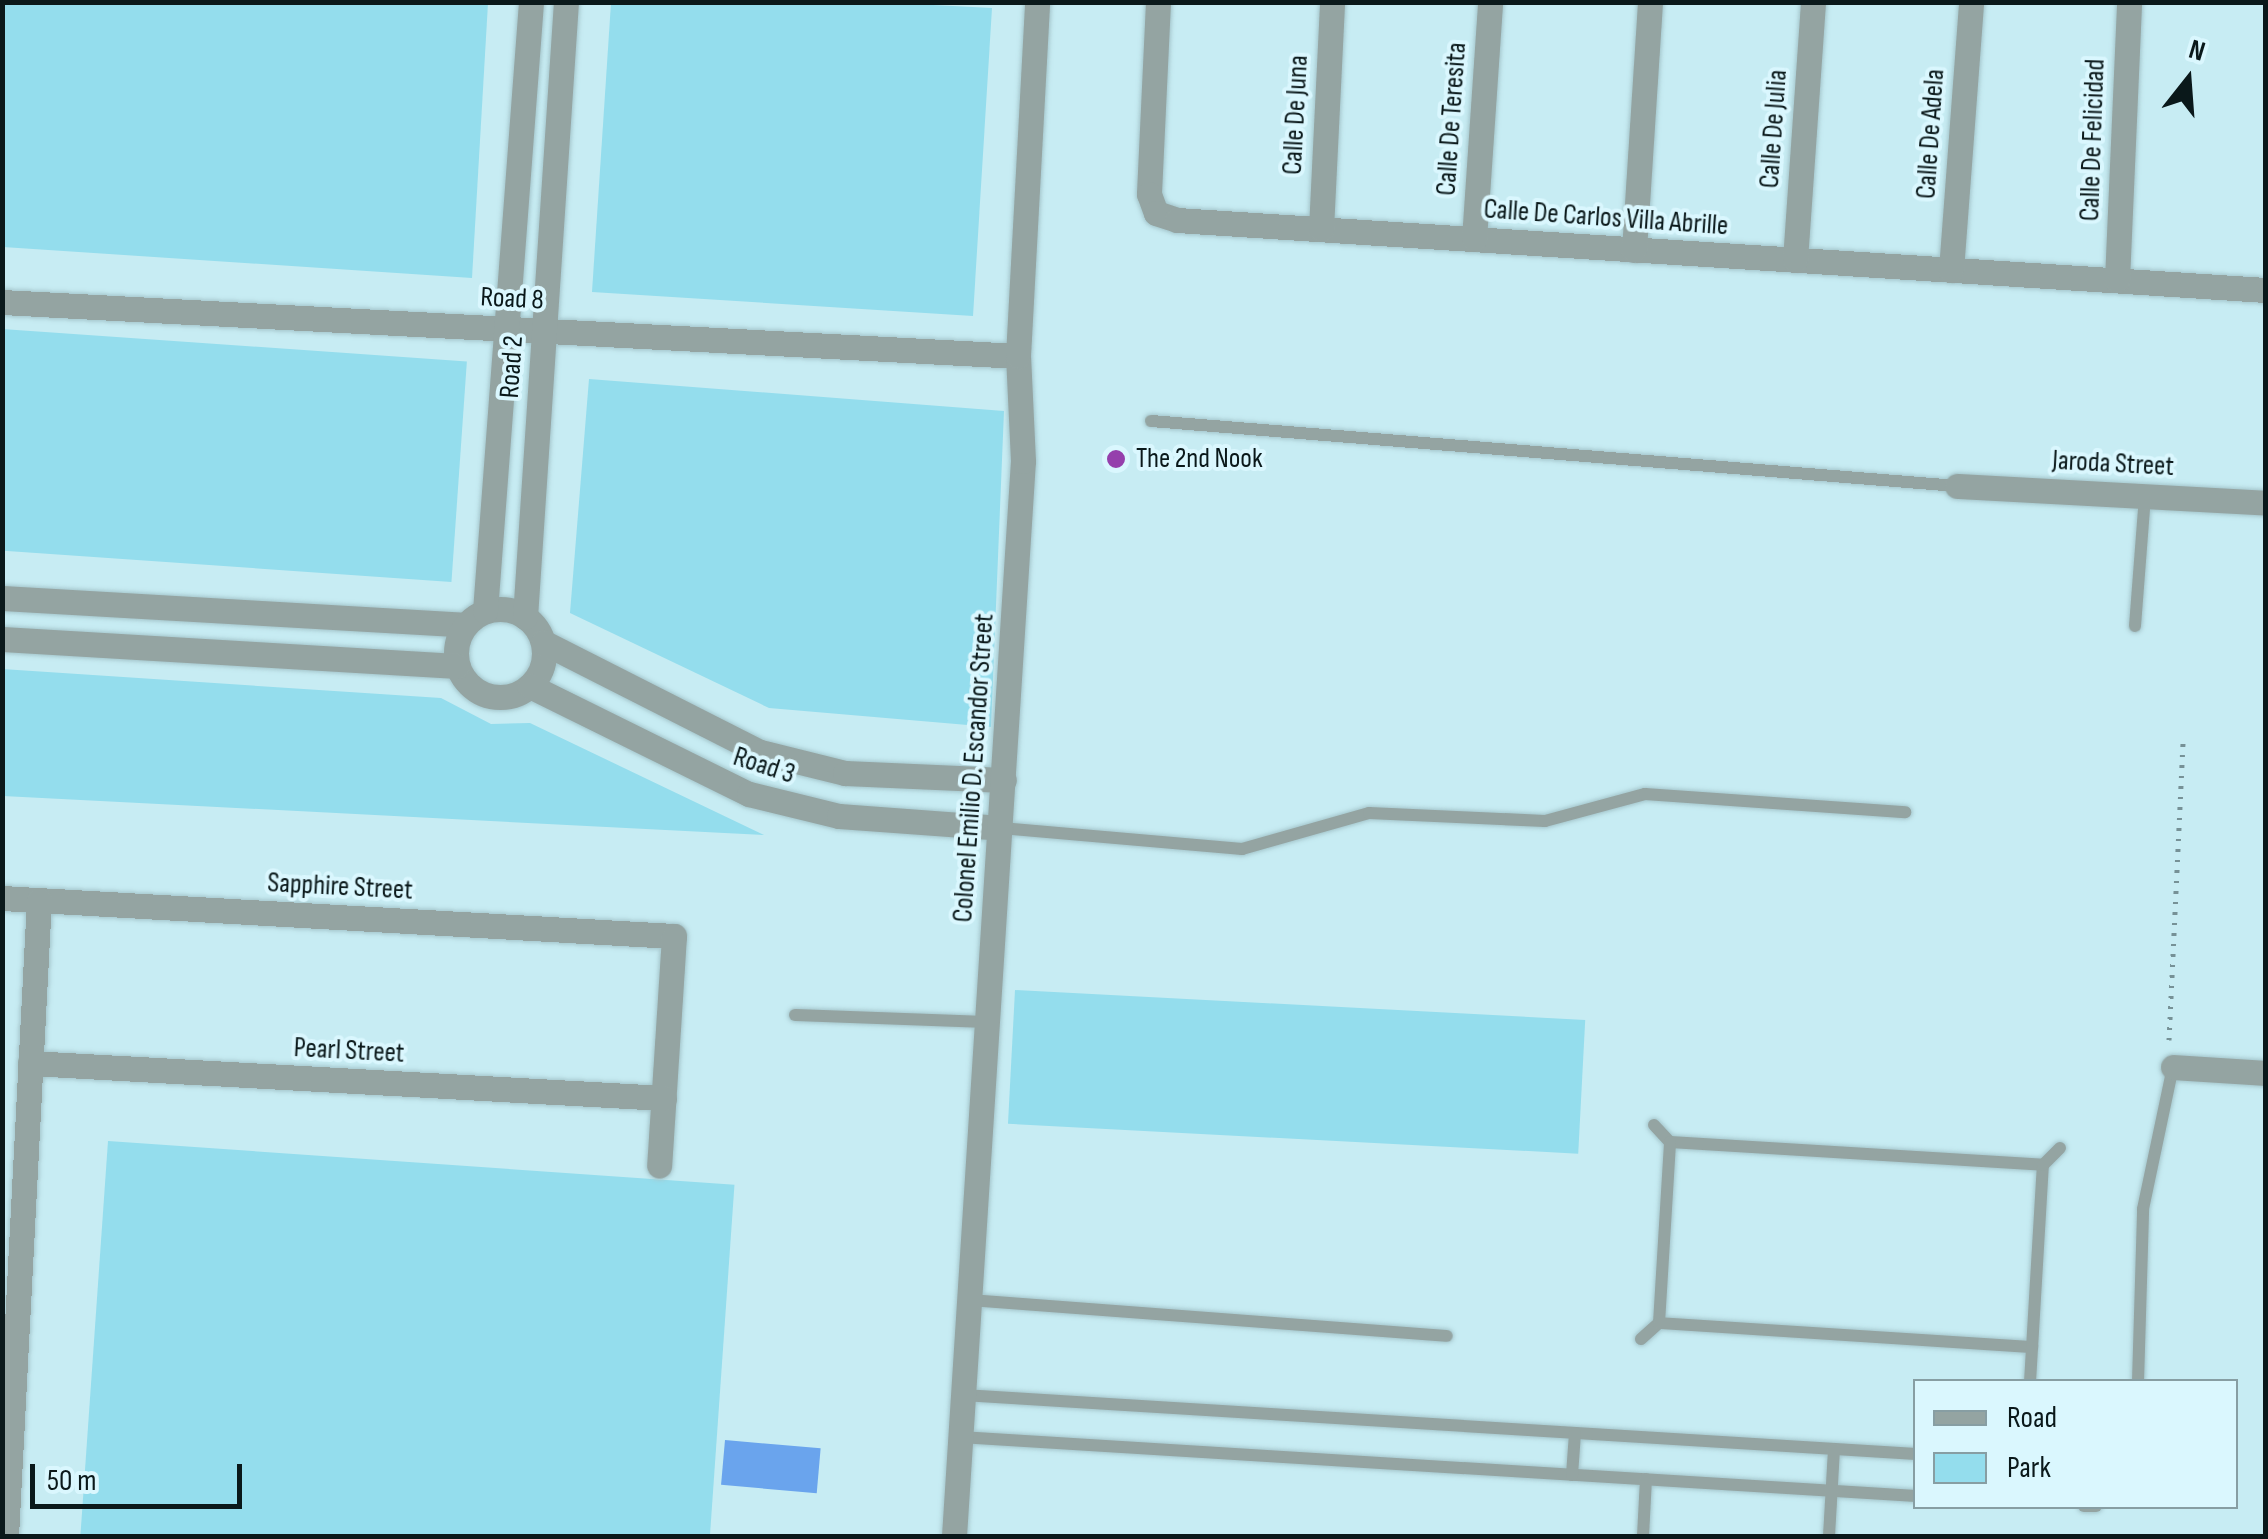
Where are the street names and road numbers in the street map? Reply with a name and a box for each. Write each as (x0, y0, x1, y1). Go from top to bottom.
street label: Calle De Teresita (1430, 41, 1474, 197)
street label: Calle De Juna (1276, 54, 1316, 176)
street label: Calle De Felicidad (2073, 58, 2113, 222)
street label: Calle De Adela (1910, 68, 1952, 200)
street label: Calle De Julia (1753, 69, 1795, 189)
street label: Calle De Carlos Villa Abrille (1483, 193, 1729, 243)
street label: Road 8 (479, 281, 545, 317)
street label: Road 2 (493, 335, 531, 399)
street label: Jaroda Street (2051, 444, 2175, 484)
street label: Colonel Emilio D. Escandor Street (946, 613, 1002, 923)
street label: Road 3 (729, 740, 799, 792)
street label: Sapphire Street (266, 866, 414, 908)
street label: Pearl Street (293, 1031, 405, 1071)

